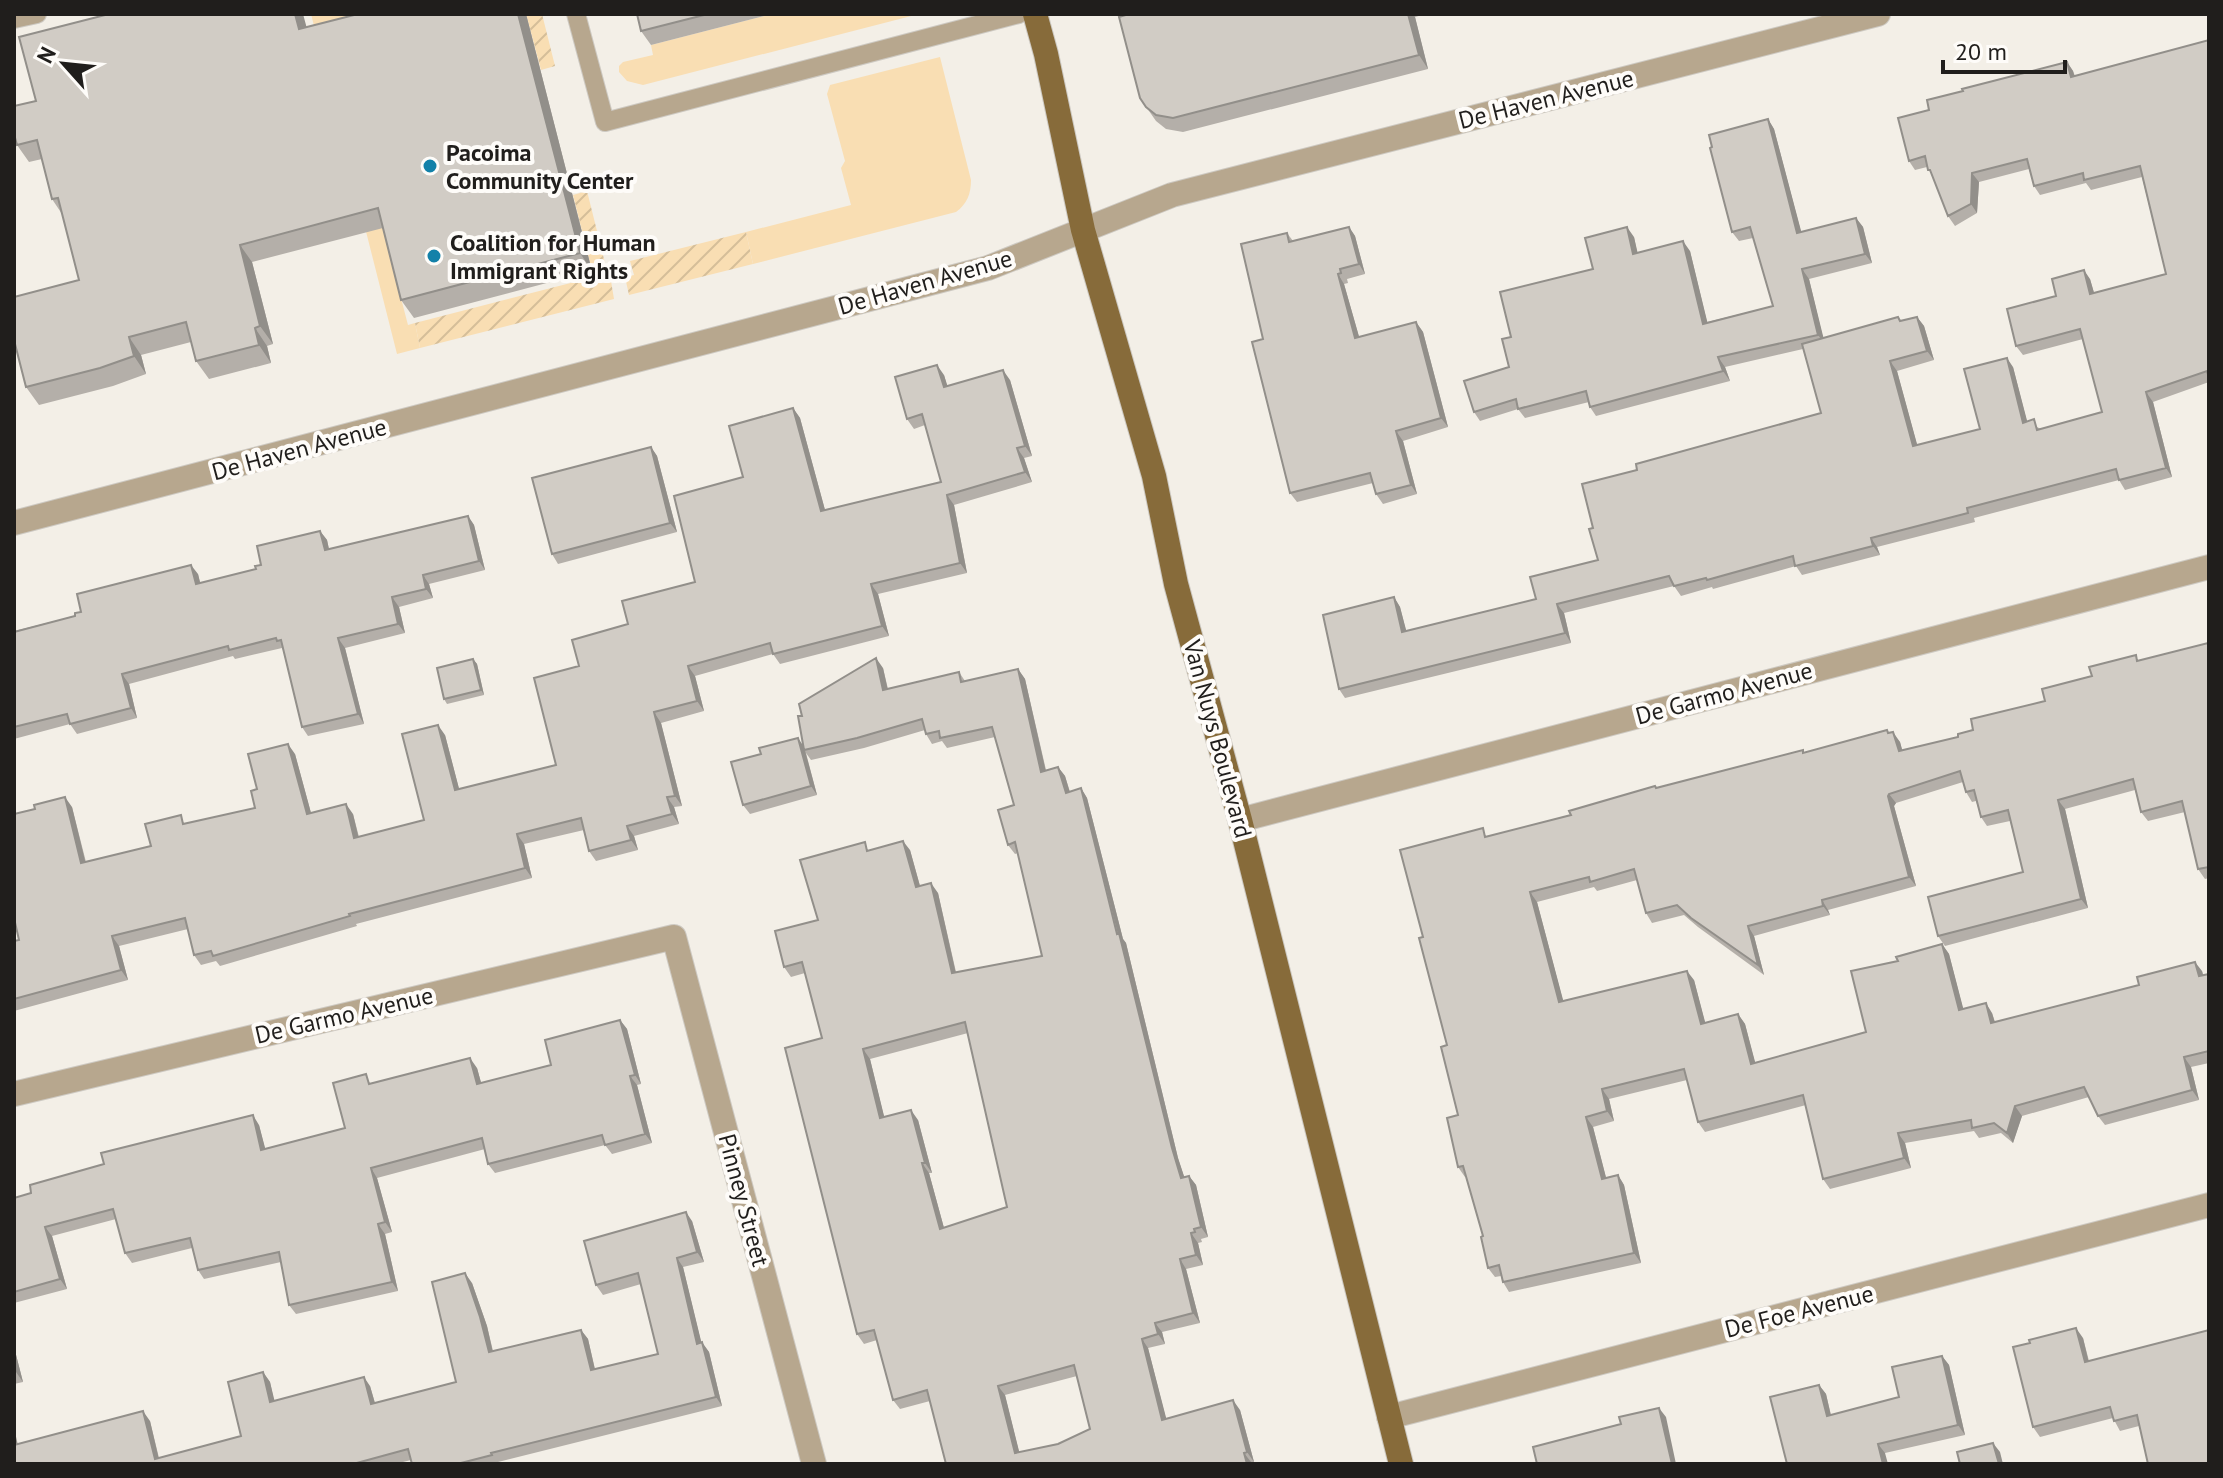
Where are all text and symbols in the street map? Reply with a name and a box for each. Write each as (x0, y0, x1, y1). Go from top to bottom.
north arrow (24, 24, 104, 104)
scale bar (1943, 24, 2065, 74)
text: 20 m (1955, 36, 2007, 67)
text: N (30, 42, 62, 68)
street label: De Haven Avenue (1455, 62, 1637, 136)
place label: Pacoima Community Center (446, 137, 634, 196)
marker: Pacoima Community Center (421, 157, 439, 175)
place label: Coalition for Human Immigrant Rights (450, 227, 656, 286)
street label: De Haven Avenue (834, 242, 1016, 322)
marker: Coalition for Human Immigrant Rights (425, 247, 443, 265)
street label: De Haven Avenue (208, 411, 390, 487)
street label: Van Nuys Boulevard (1176, 636, 1259, 841)
street label: De Garmo Avenue (1632, 654, 1816, 732)
street label: De Garmo Avenue (252, 979, 436, 1051)
street label: Pinney Street (711, 1130, 777, 1270)
street label: De Foe Avenue (1721, 1278, 1877, 1344)

